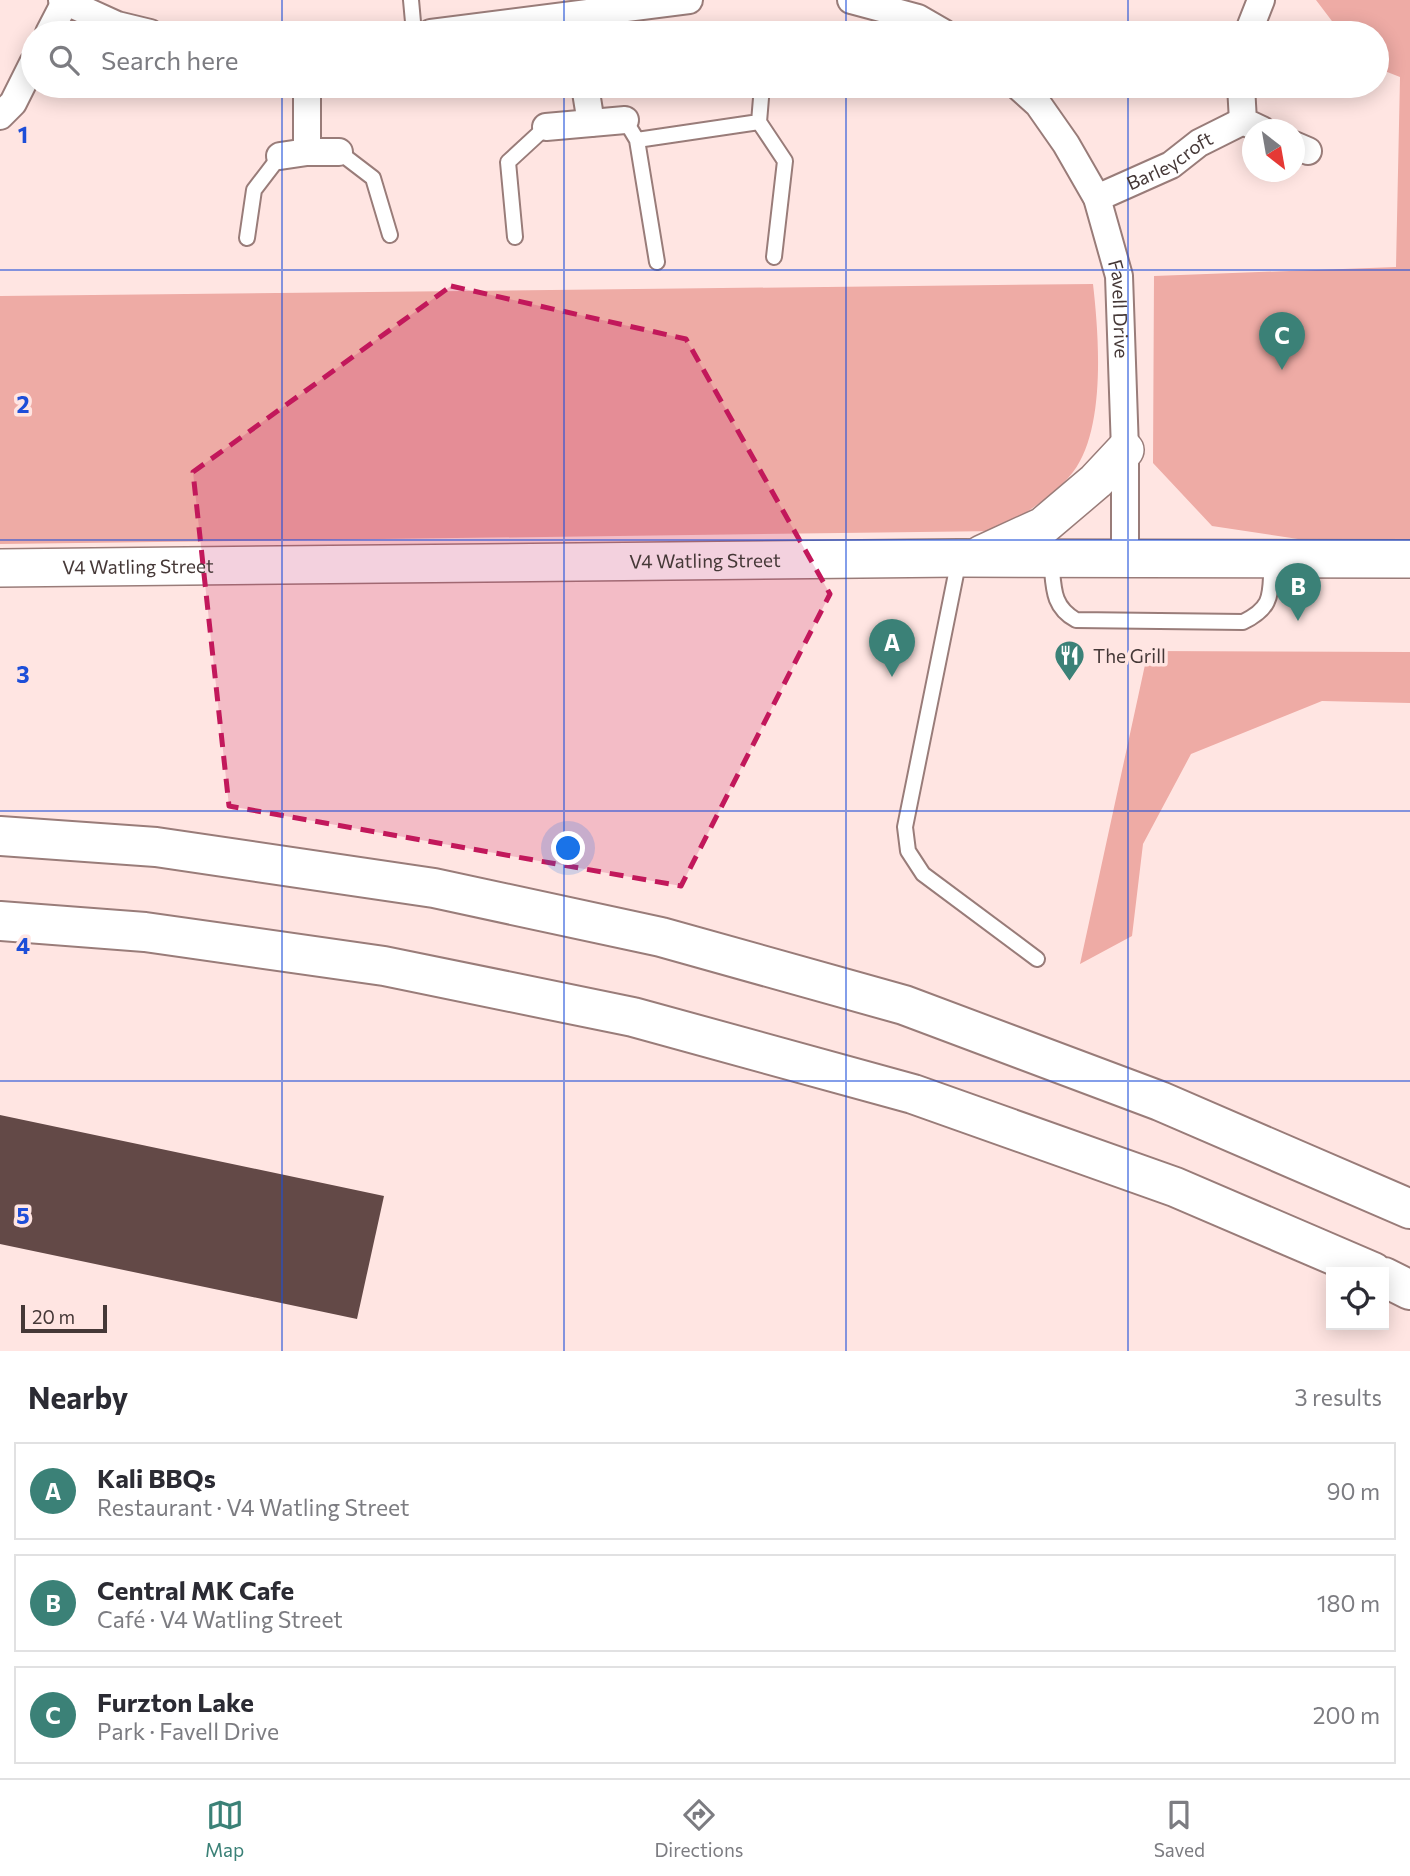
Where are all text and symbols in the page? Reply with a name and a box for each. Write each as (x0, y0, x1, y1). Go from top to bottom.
search box (21, 21, 1389, 98)
icon: search (45, 41, 83, 79)
text: Search here (101, 44, 239, 75)
north arrow (1242, 119, 1305, 182)
text: 1 (18, 120, 28, 148)
street label: Barleycroft (1123, 126, 1217, 194)
street label: Favell Drive (1104, 257, 1134, 359)
pin: C (1259, 312, 1305, 370)
text: 2 (16, 390, 30, 418)
street label: V4 Watling Street (629, 548, 781, 572)
street label: V4 Watling Street (62, 554, 214, 578)
pin: B (1275, 563, 1321, 621)
pin: A (869, 619, 915, 677)
restaurant icon: The Grill (1053, 639, 1087, 683)
place label: The Grill (1093, 644, 1166, 667)
text: 3 (16, 660, 30, 688)
your location (551, 831, 585, 865)
text: 4 (16, 931, 30, 959)
text: 5 (16, 1201, 30, 1229)
map controls (1326, 1267, 1389, 1330)
button: locate (1326, 1267, 1389, 1330)
scale bar (21, 1302, 107, 1334)
text: 20 m (32, 1305, 75, 1328)
text: Nearby (28, 1378, 128, 1415)
text: 3 results (1295, 1383, 1382, 1411)
text: Kali BBQs (97, 1462, 216, 1493)
text: A (45, 1477, 61, 1505)
text: 90 m (1327, 1477, 1380, 1505)
text: Restaurant · V4 Watling Street (97, 1493, 409, 1521)
text: Central MK Cafe (97, 1574, 294, 1605)
text: B (45, 1589, 61, 1617)
text: 180 m (1317, 1589, 1380, 1617)
text: Café · V4 Watling Street (97, 1605, 343, 1633)
text: Furzton Lake (97, 1686, 254, 1717)
text: C (45, 1701, 61, 1729)
text: 200 m (1313, 1701, 1380, 1729)
text: Park · Favell Drive (97, 1717, 279, 1745)
tab: Map (205, 1796, 244, 1861)
tab: Directions (654, 1796, 744, 1861)
tab: Saved (1154, 1796, 1205, 1861)

